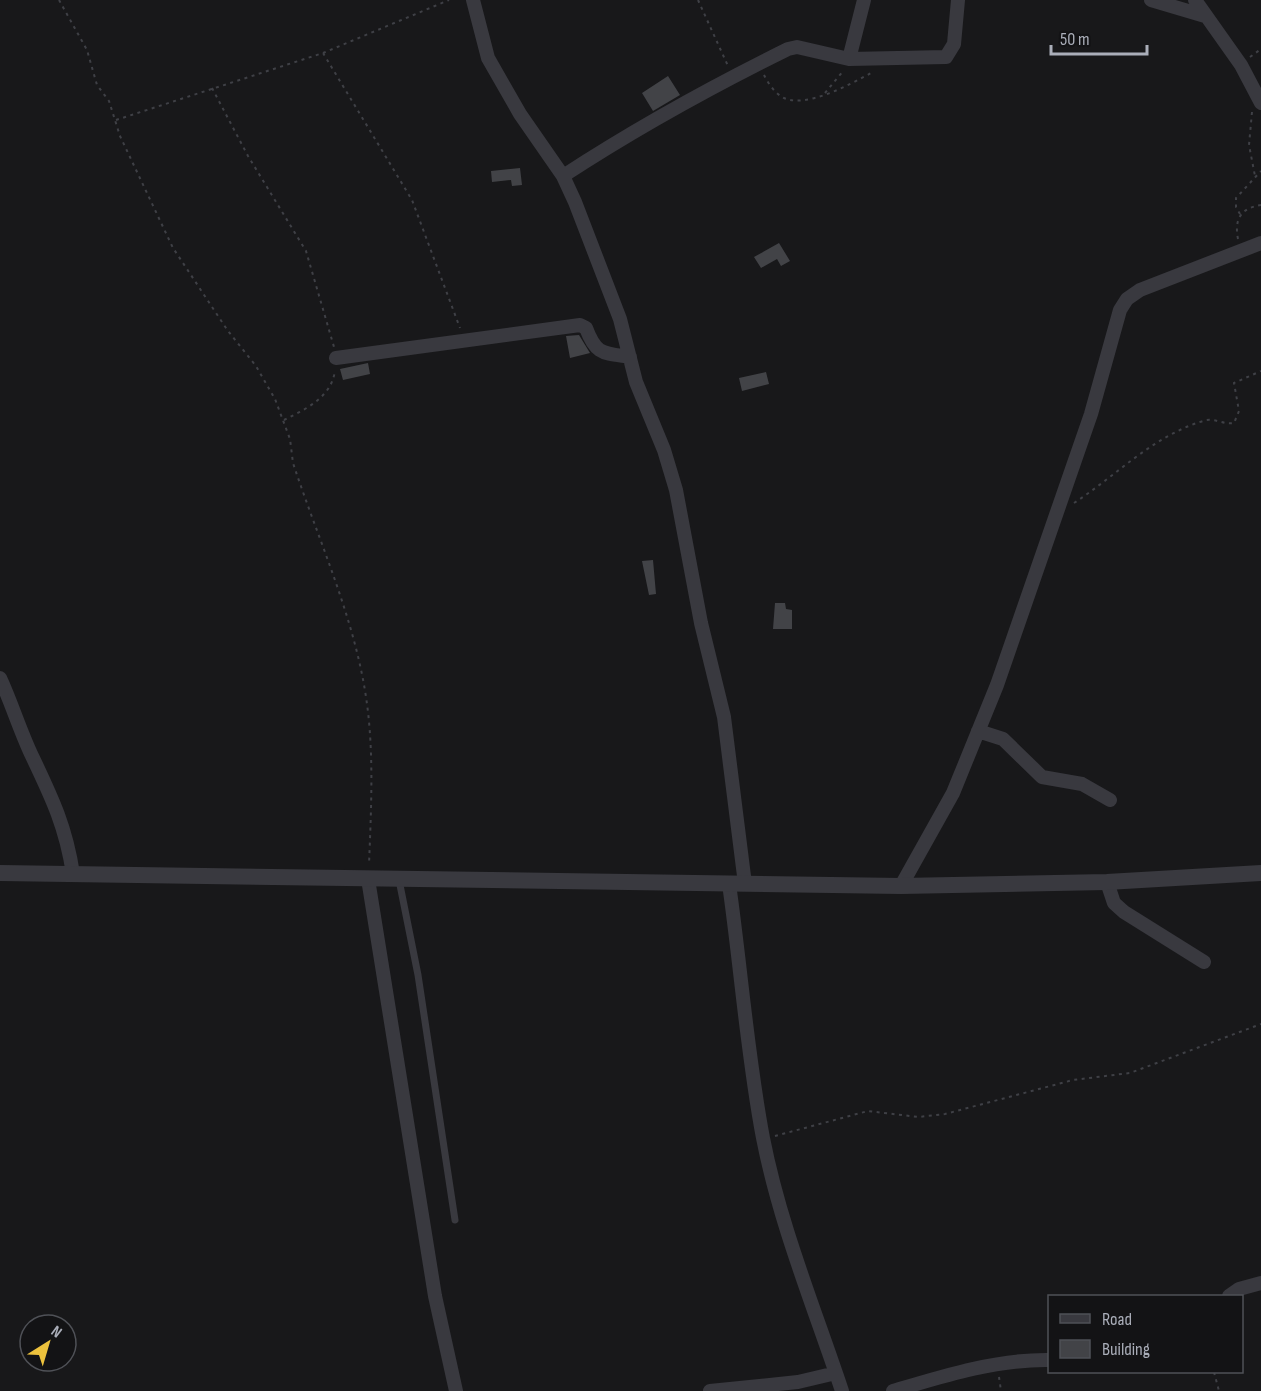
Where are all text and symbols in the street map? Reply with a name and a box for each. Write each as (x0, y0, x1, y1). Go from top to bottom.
scale bar (1051, 18, 1147, 56)
text: 50 m (1060, 29, 1090, 50)
legend (1048, 1295, 1243, 1373)
text: Road (1102, 1309, 1132, 1330)
north arrow (18, 1313, 78, 1373)
text: N (47, 1322, 65, 1342)
text: Building (1102, 1339, 1150, 1360)

